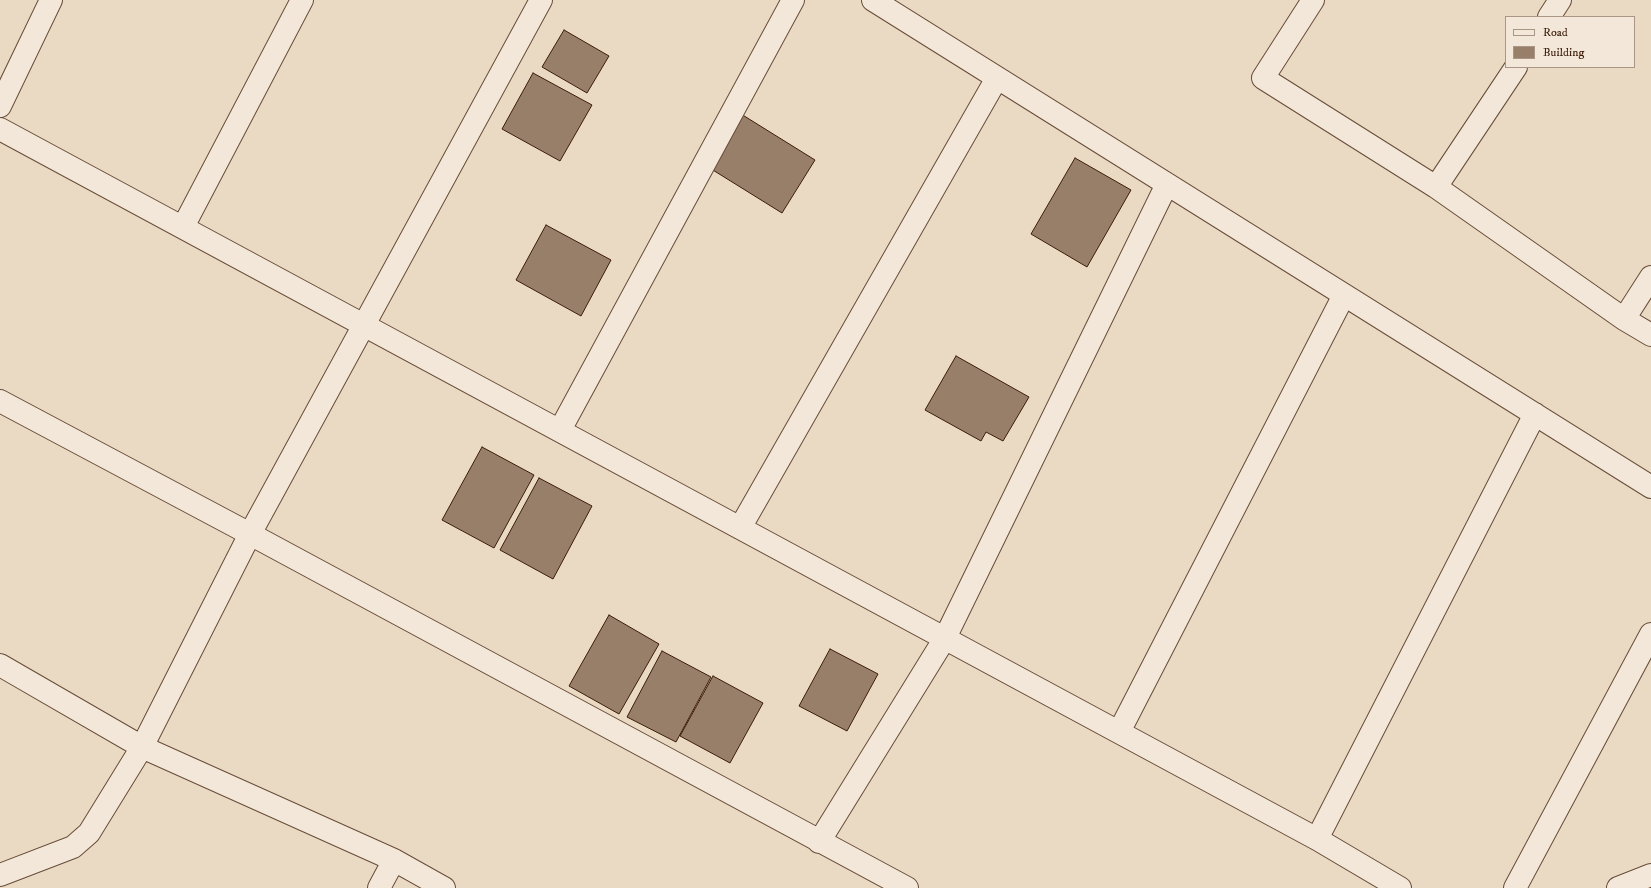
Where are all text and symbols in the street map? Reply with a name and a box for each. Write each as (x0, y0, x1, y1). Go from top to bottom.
legend (1505, 16, 1635, 68)
text: Road (1543, 25, 1568, 40)
text: Building (1543, 45, 1584, 60)

